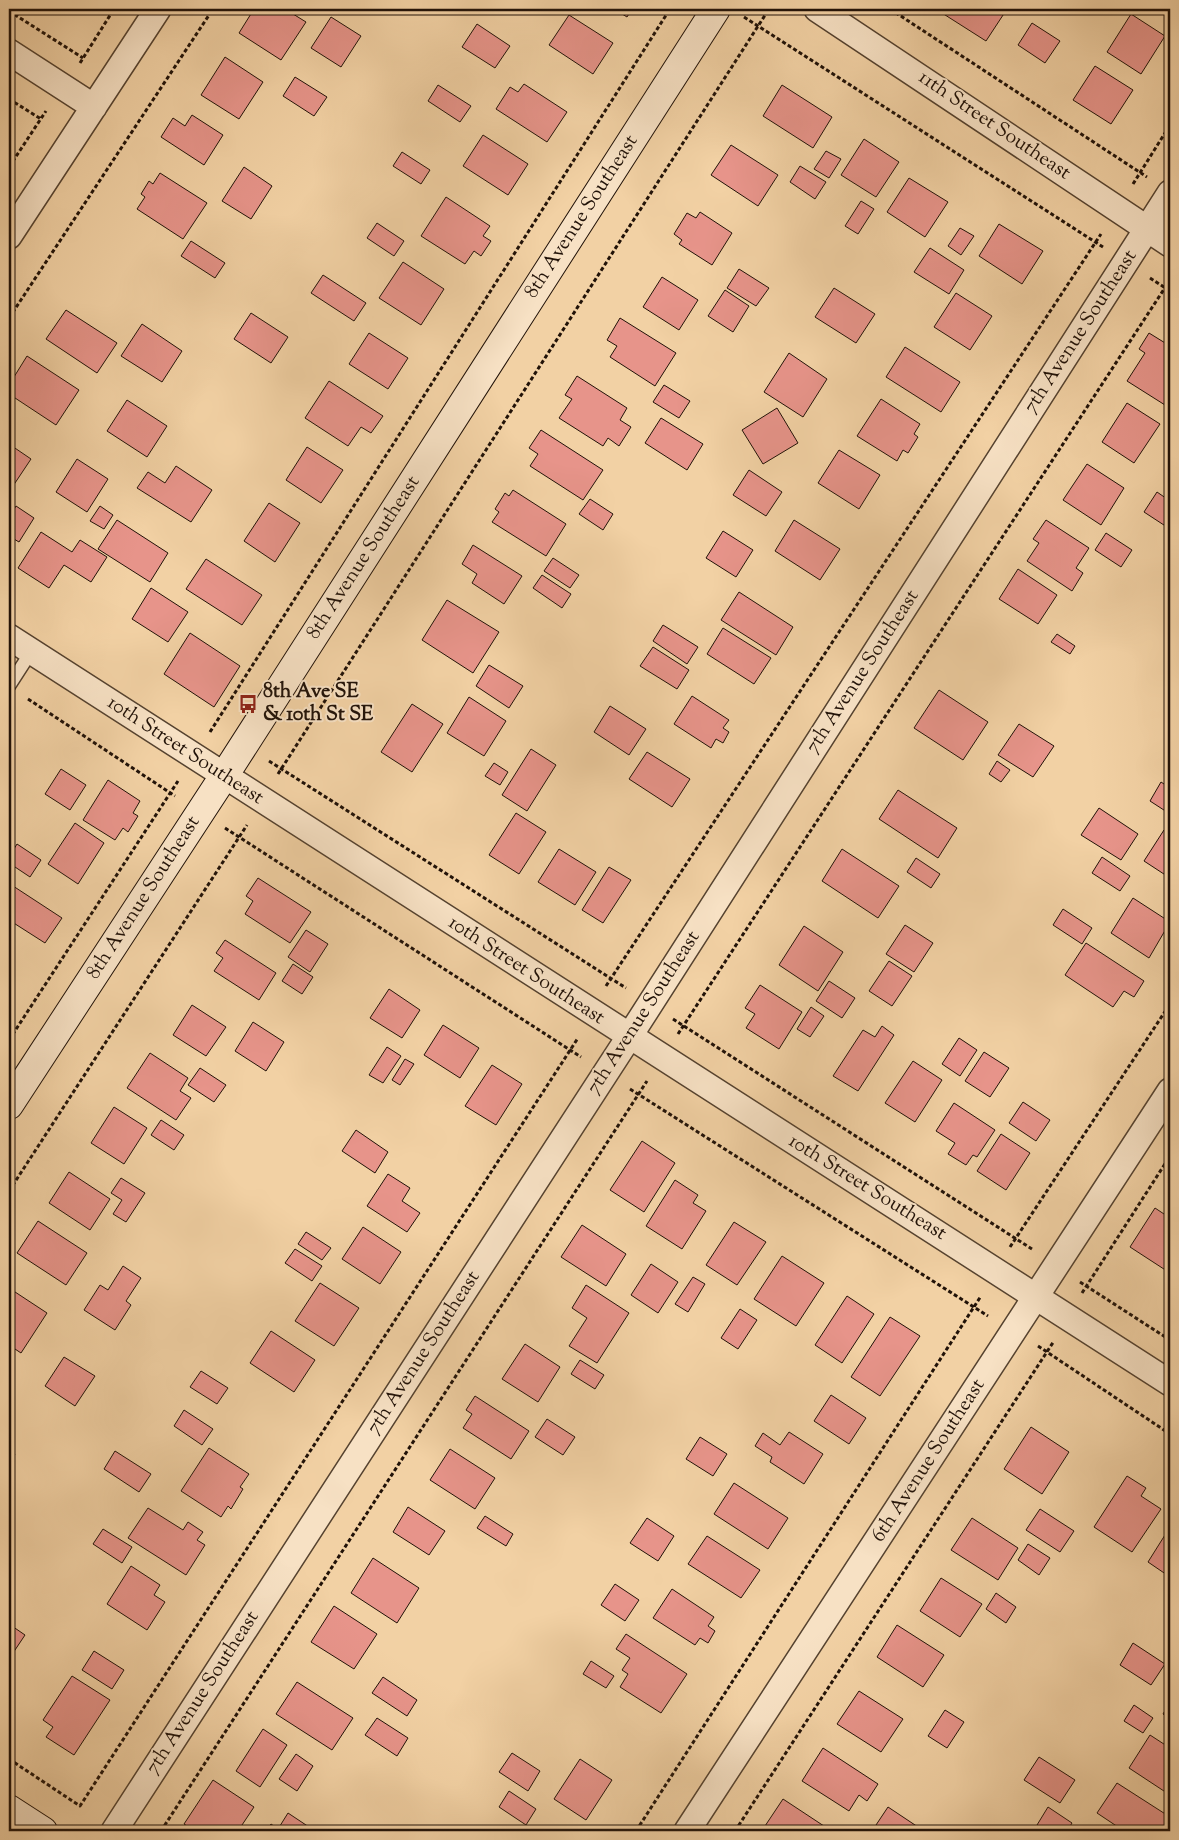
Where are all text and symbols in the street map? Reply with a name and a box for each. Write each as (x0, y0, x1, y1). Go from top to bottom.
street label: 11th Street Southeast (912, 64, 1076, 188)
street label: 8th Avenue Southeast (518, 129, 646, 305)
street label: 7th Avenue Southeast (1017, 244, 1145, 420)
street label: 8th Avenue Southeast (300, 470, 428, 646)
street label: 7th Avenue Southeast (799, 584, 927, 760)
place label: 8th Ave SE & 10th St SE (263, 678, 374, 730)
street label: 10th Street Southeast (101, 689, 269, 813)
bus stop icon: 8th Ave SE & 10th St SE (237, 693, 259, 715)
street label: 8th Avenue Southeast (80, 810, 208, 986)
street label: 10th Street Southeast (442, 909, 610, 1033)
street label: 7th Avenue Southeast (580, 925, 708, 1101)
street label: 10th Street Southeast (782, 1128, 952, 1249)
street label: 7th Avenue Southeast (360, 1265, 488, 1441)
street label: 6th Avenue Southeast (865, 1373, 993, 1548)
street label: 7th Avenue Southeast (139, 1605, 267, 1781)

